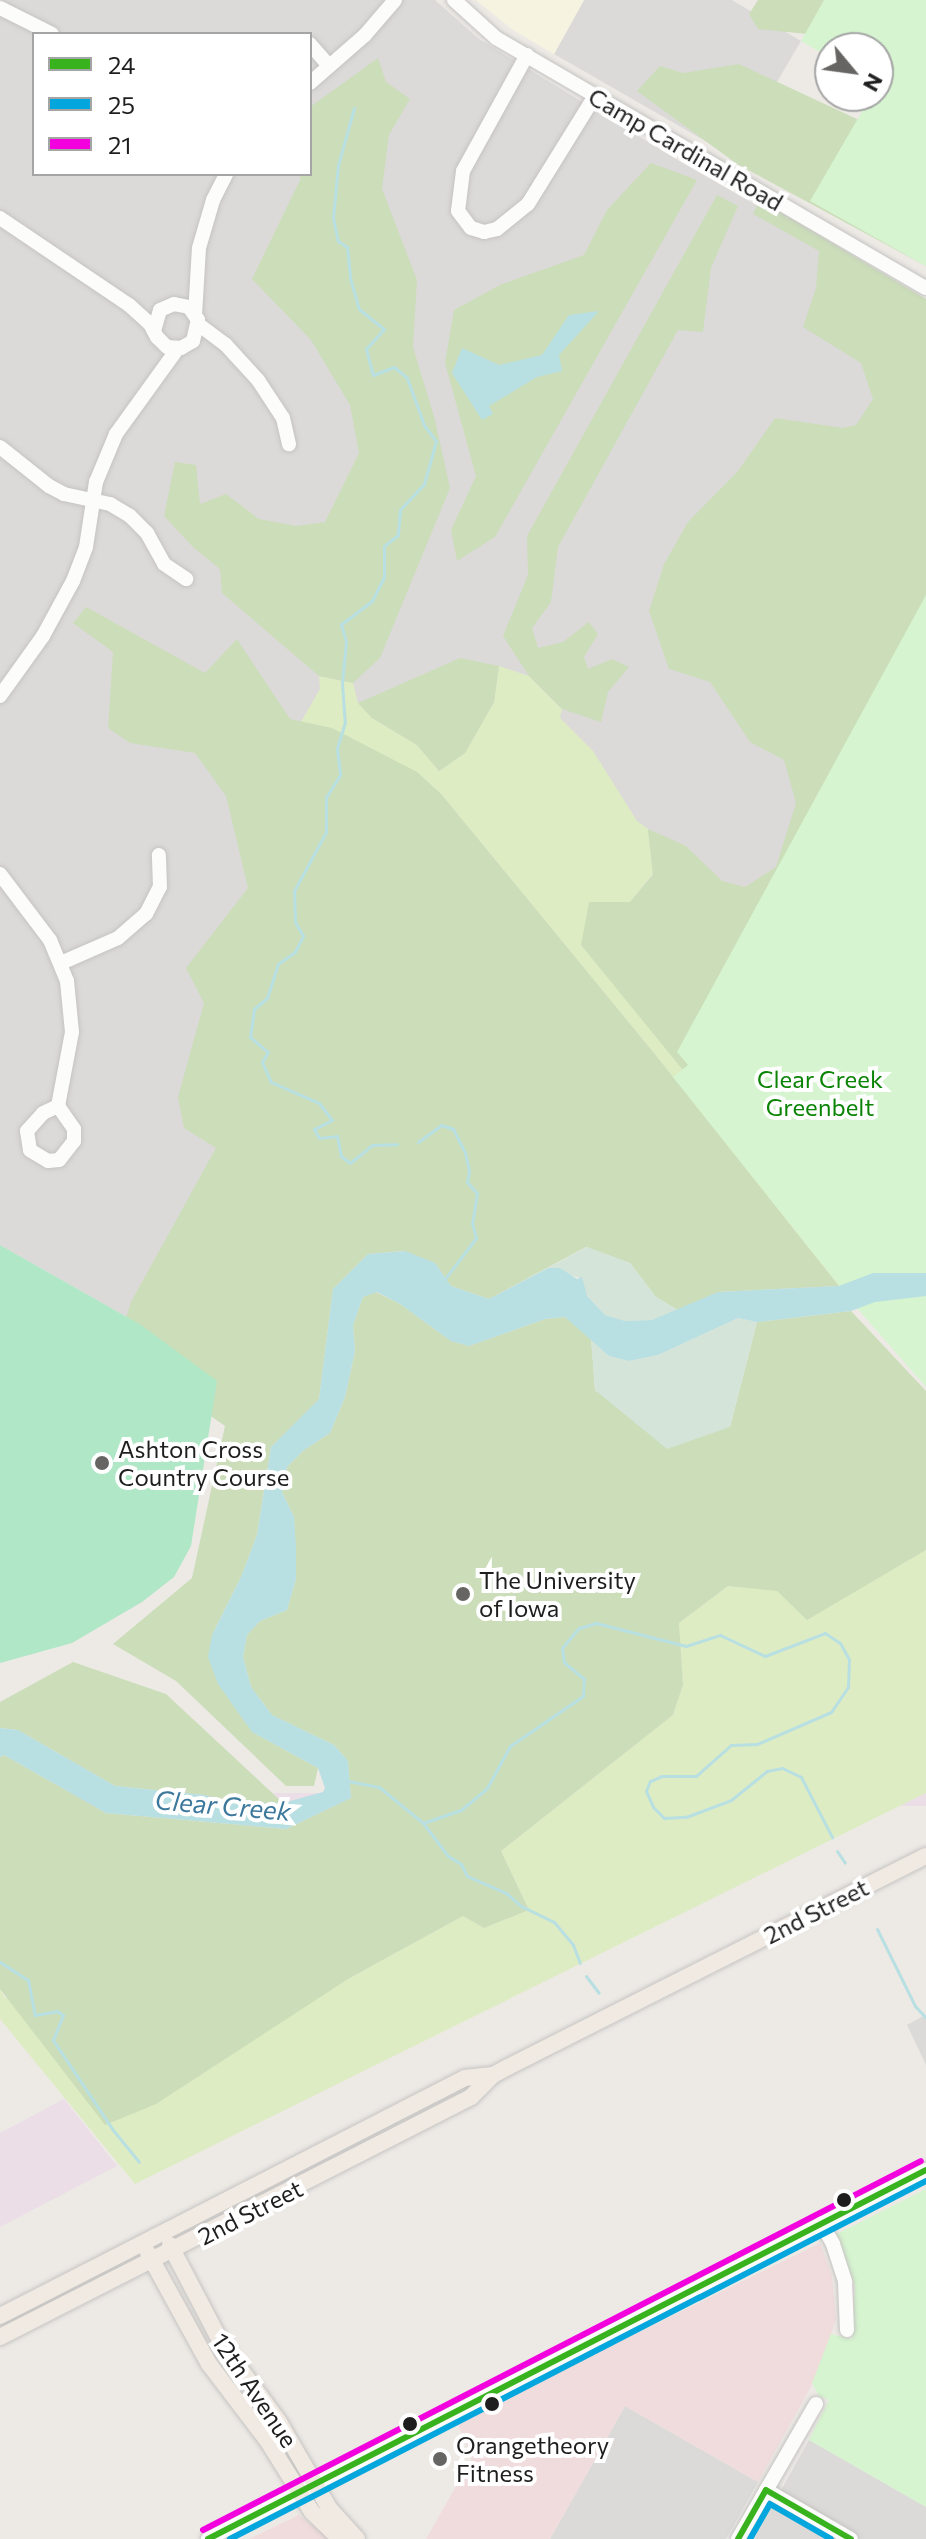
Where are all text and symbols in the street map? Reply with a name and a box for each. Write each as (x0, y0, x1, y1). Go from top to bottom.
legend (32, 32, 312, 176)
north arrow (814, 32, 894, 112)
text: 24 (108, 50, 135, 79)
text: N (858, 69, 889, 97)
street label: Camp Cardinal Road (584, 82, 788, 216)
text: 25 (108, 90, 135, 119)
text: 21 (108, 130, 132, 159)
park label: Clear Creek Greenbelt (757, 1065, 883, 1121)
place label: Ashton Cross Country Course (118, 1435, 289, 1491)
marker: Ashton Cross Country Course (93, 1454, 111, 1472)
place label: The University of Iowa (479, 1566, 636, 1622)
marker: The University of Iowa (454, 1585, 472, 1603)
water label: Clear Creek (154, 1784, 292, 1826)
street label: 2nd Street (759, 1872, 873, 1950)
street label: 2nd Street (193, 2173, 307, 2251)
unlabelled marker (836, 2192, 852, 2208)
street label: 12th Avenue (206, 2327, 304, 2453)
unlabelled marker (484, 2396, 500, 2412)
unlabelled marker (402, 2416, 418, 2432)
place label: Orangetheory Fitness (456, 2431, 609, 2487)
marker: Orangetheory Fitness (431, 2450, 449, 2468)

